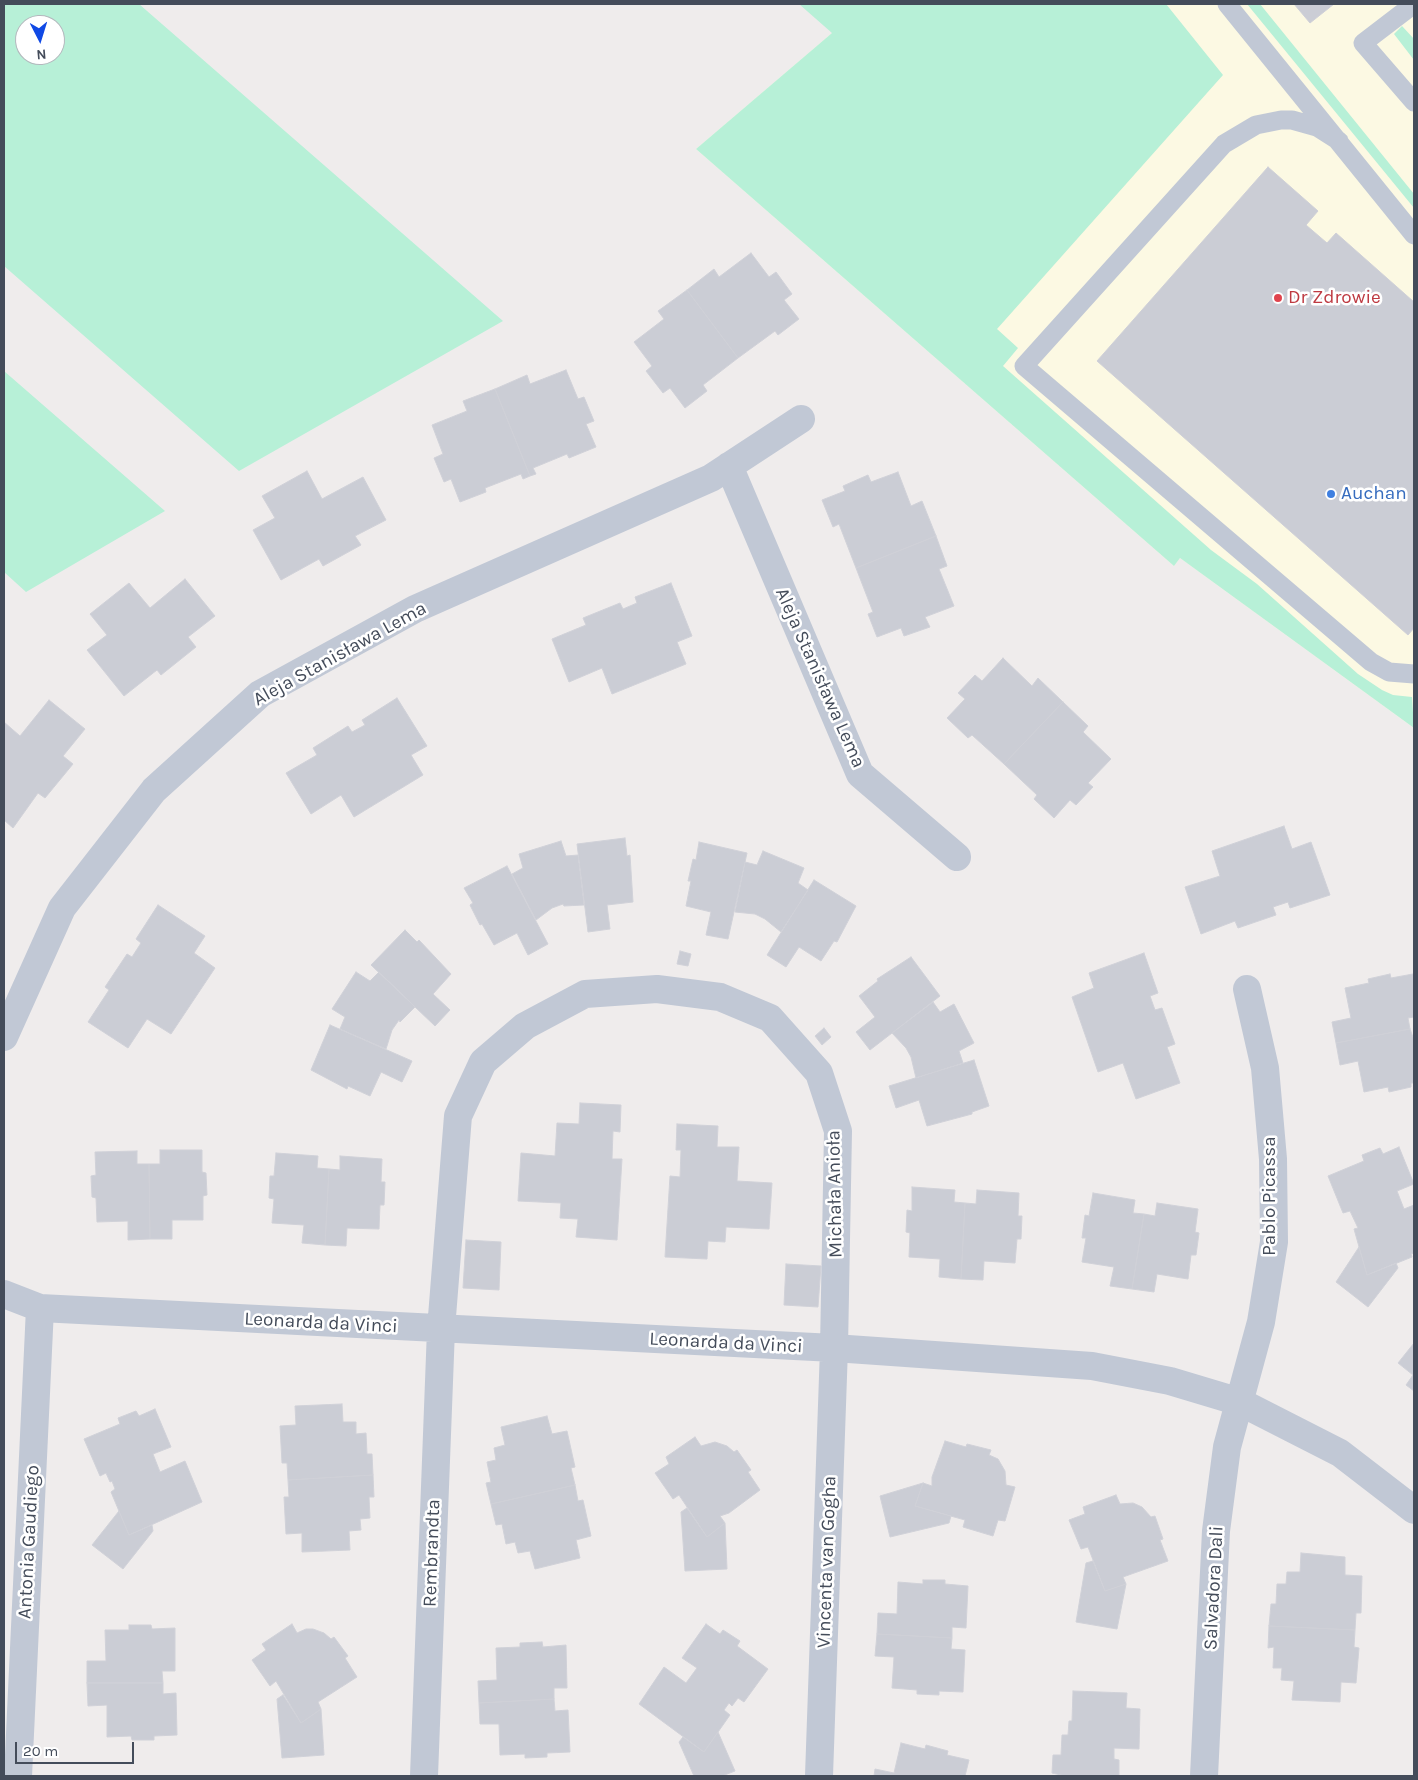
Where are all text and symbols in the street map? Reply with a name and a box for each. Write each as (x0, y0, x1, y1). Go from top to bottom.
north arrow (15, 15, 65, 65)
text: N (36, 46, 47, 63)
place label: Dr Zdrowie (1288, 287, 1381, 309)
marker: Dr Zdrowie (1272, 292, 1284, 304)
place label: Auchan (1341, 483, 1407, 505)
marker: Auchan (1325, 488, 1337, 500)
street label: Aleja Stanisława Lema (770, 585, 870, 771)
street label: Aleja Stanisława Lema (249, 597, 431, 711)
street label: Michała Anioła (822, 1130, 848, 1258)
street label: Pablo Picassa (1259, 1136, 1281, 1256)
street label: Leonarda da Vinci (244, 1308, 398, 1338)
street label: Leonarda da Vinci (649, 1328, 803, 1358)
street label: Antonia Gaudiego (14, 1465, 44, 1619)
street label: Vincenta van Gogha (813, 1476, 841, 1648)
street label: Rembrandta (419, 1499, 445, 1607)
street label: Salvadora Dali (1199, 1525, 1229, 1651)
scale bar (18, 1732, 136, 1764)
text: 20 m (23, 1742, 58, 1760)

